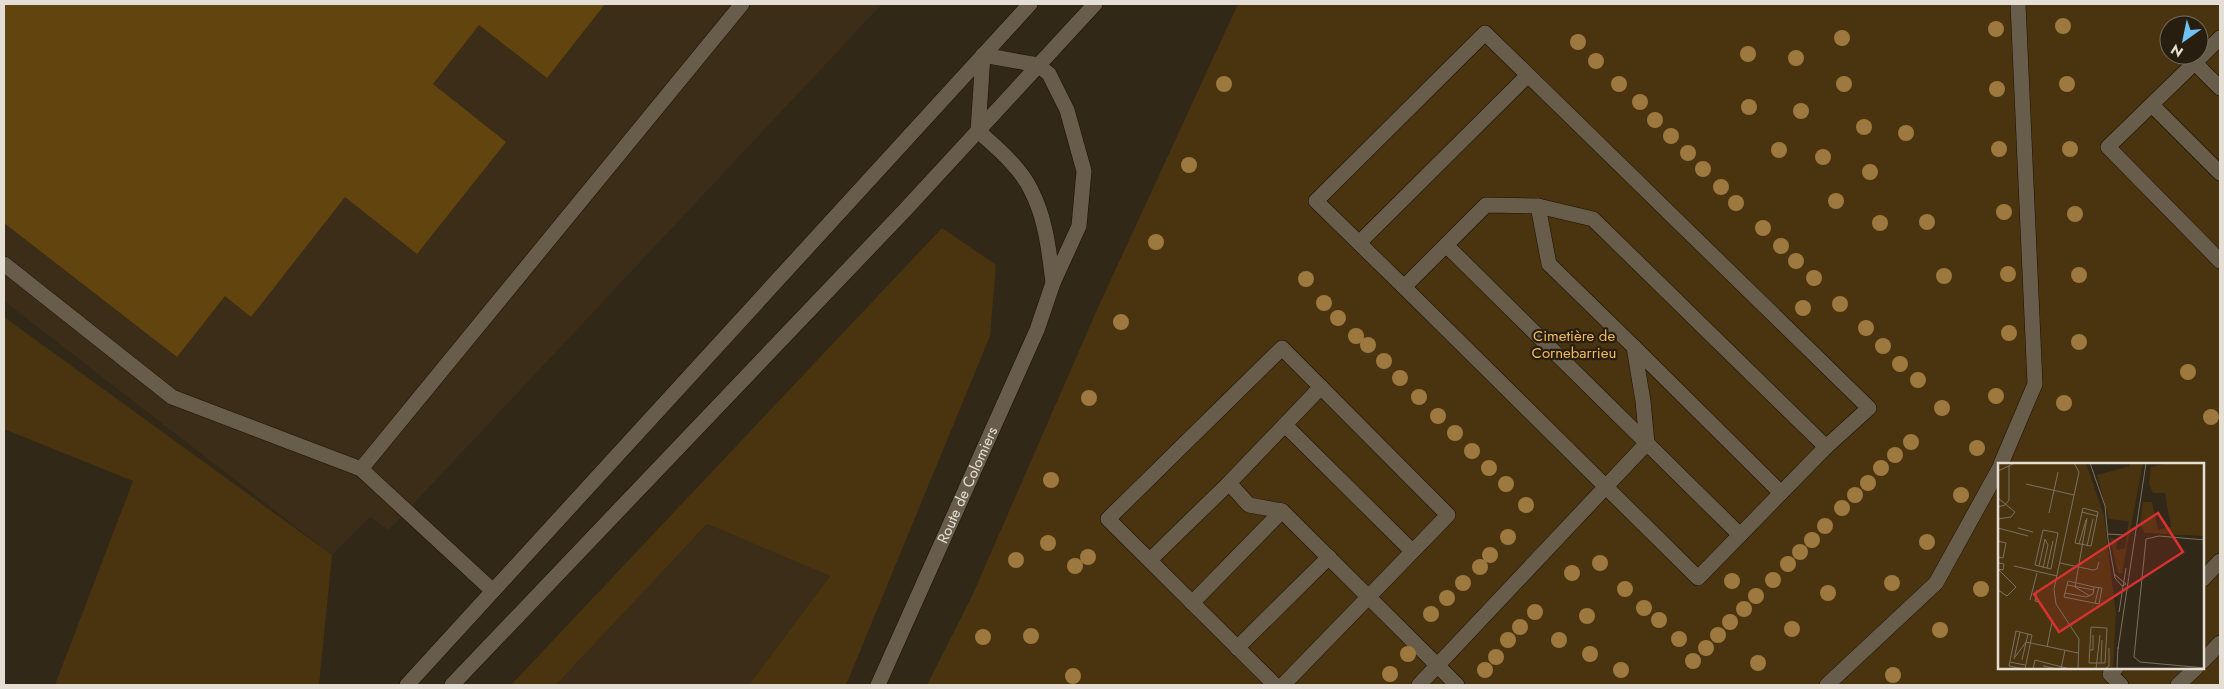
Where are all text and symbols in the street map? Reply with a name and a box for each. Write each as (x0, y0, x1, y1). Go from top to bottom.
north arrow (2159, 15, 2209, 65)
text: N (2167, 39, 2187, 62)
park label: Cimetière de Cornebarrieu (1532, 325, 1616, 364)
street label: Route de Colomiers (932, 423, 1003, 547)
inset map (1998, 463, 2204, 669)

